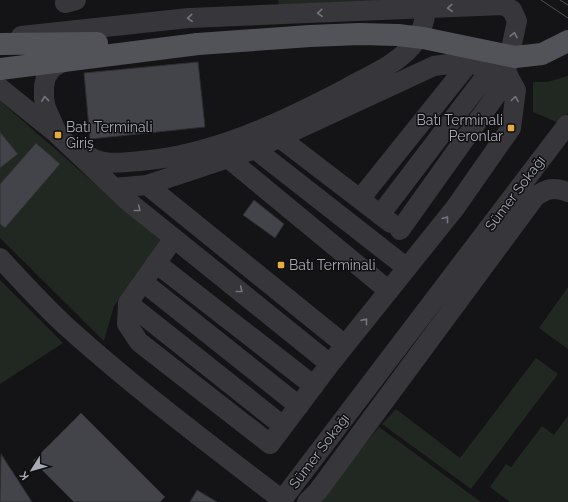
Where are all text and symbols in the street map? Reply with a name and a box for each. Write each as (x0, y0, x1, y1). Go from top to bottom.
one-way arrow (447, 3, 453, 12)
one-way arrow (317, 8, 323, 17)
one-way arrow (187, 14, 193, 23)
one-way arrow (510, 32, 518, 39)
one-way arrow (40, 96, 49, 102)
one-way arrow (510, 96, 519, 102)
place label: Batı Terminali Peronlar (417, 112, 503, 144)
place label: Batı Terminali Giriş (66, 119, 152, 151)
marker: Batı Terminali Peronlar (506, 123, 516, 133)
marker: Batı Terminali Giriş (53, 130, 63, 140)
street label: Sümer Sokağı (482, 152, 548, 234)
one-way arrow (133, 205, 140, 212)
one-way arrow (441, 217, 448, 224)
place label: Batı Terminali (289, 257, 375, 273)
marker: Batı Terminali (276, 260, 286, 270)
one-way arrow (235, 286, 242, 293)
one-way arrow (360, 318, 367, 325)
street label: Sümer Sokağı (286, 410, 352, 492)
north arrow (12, 450, 52, 490)
text: K (17, 468, 32, 483)

